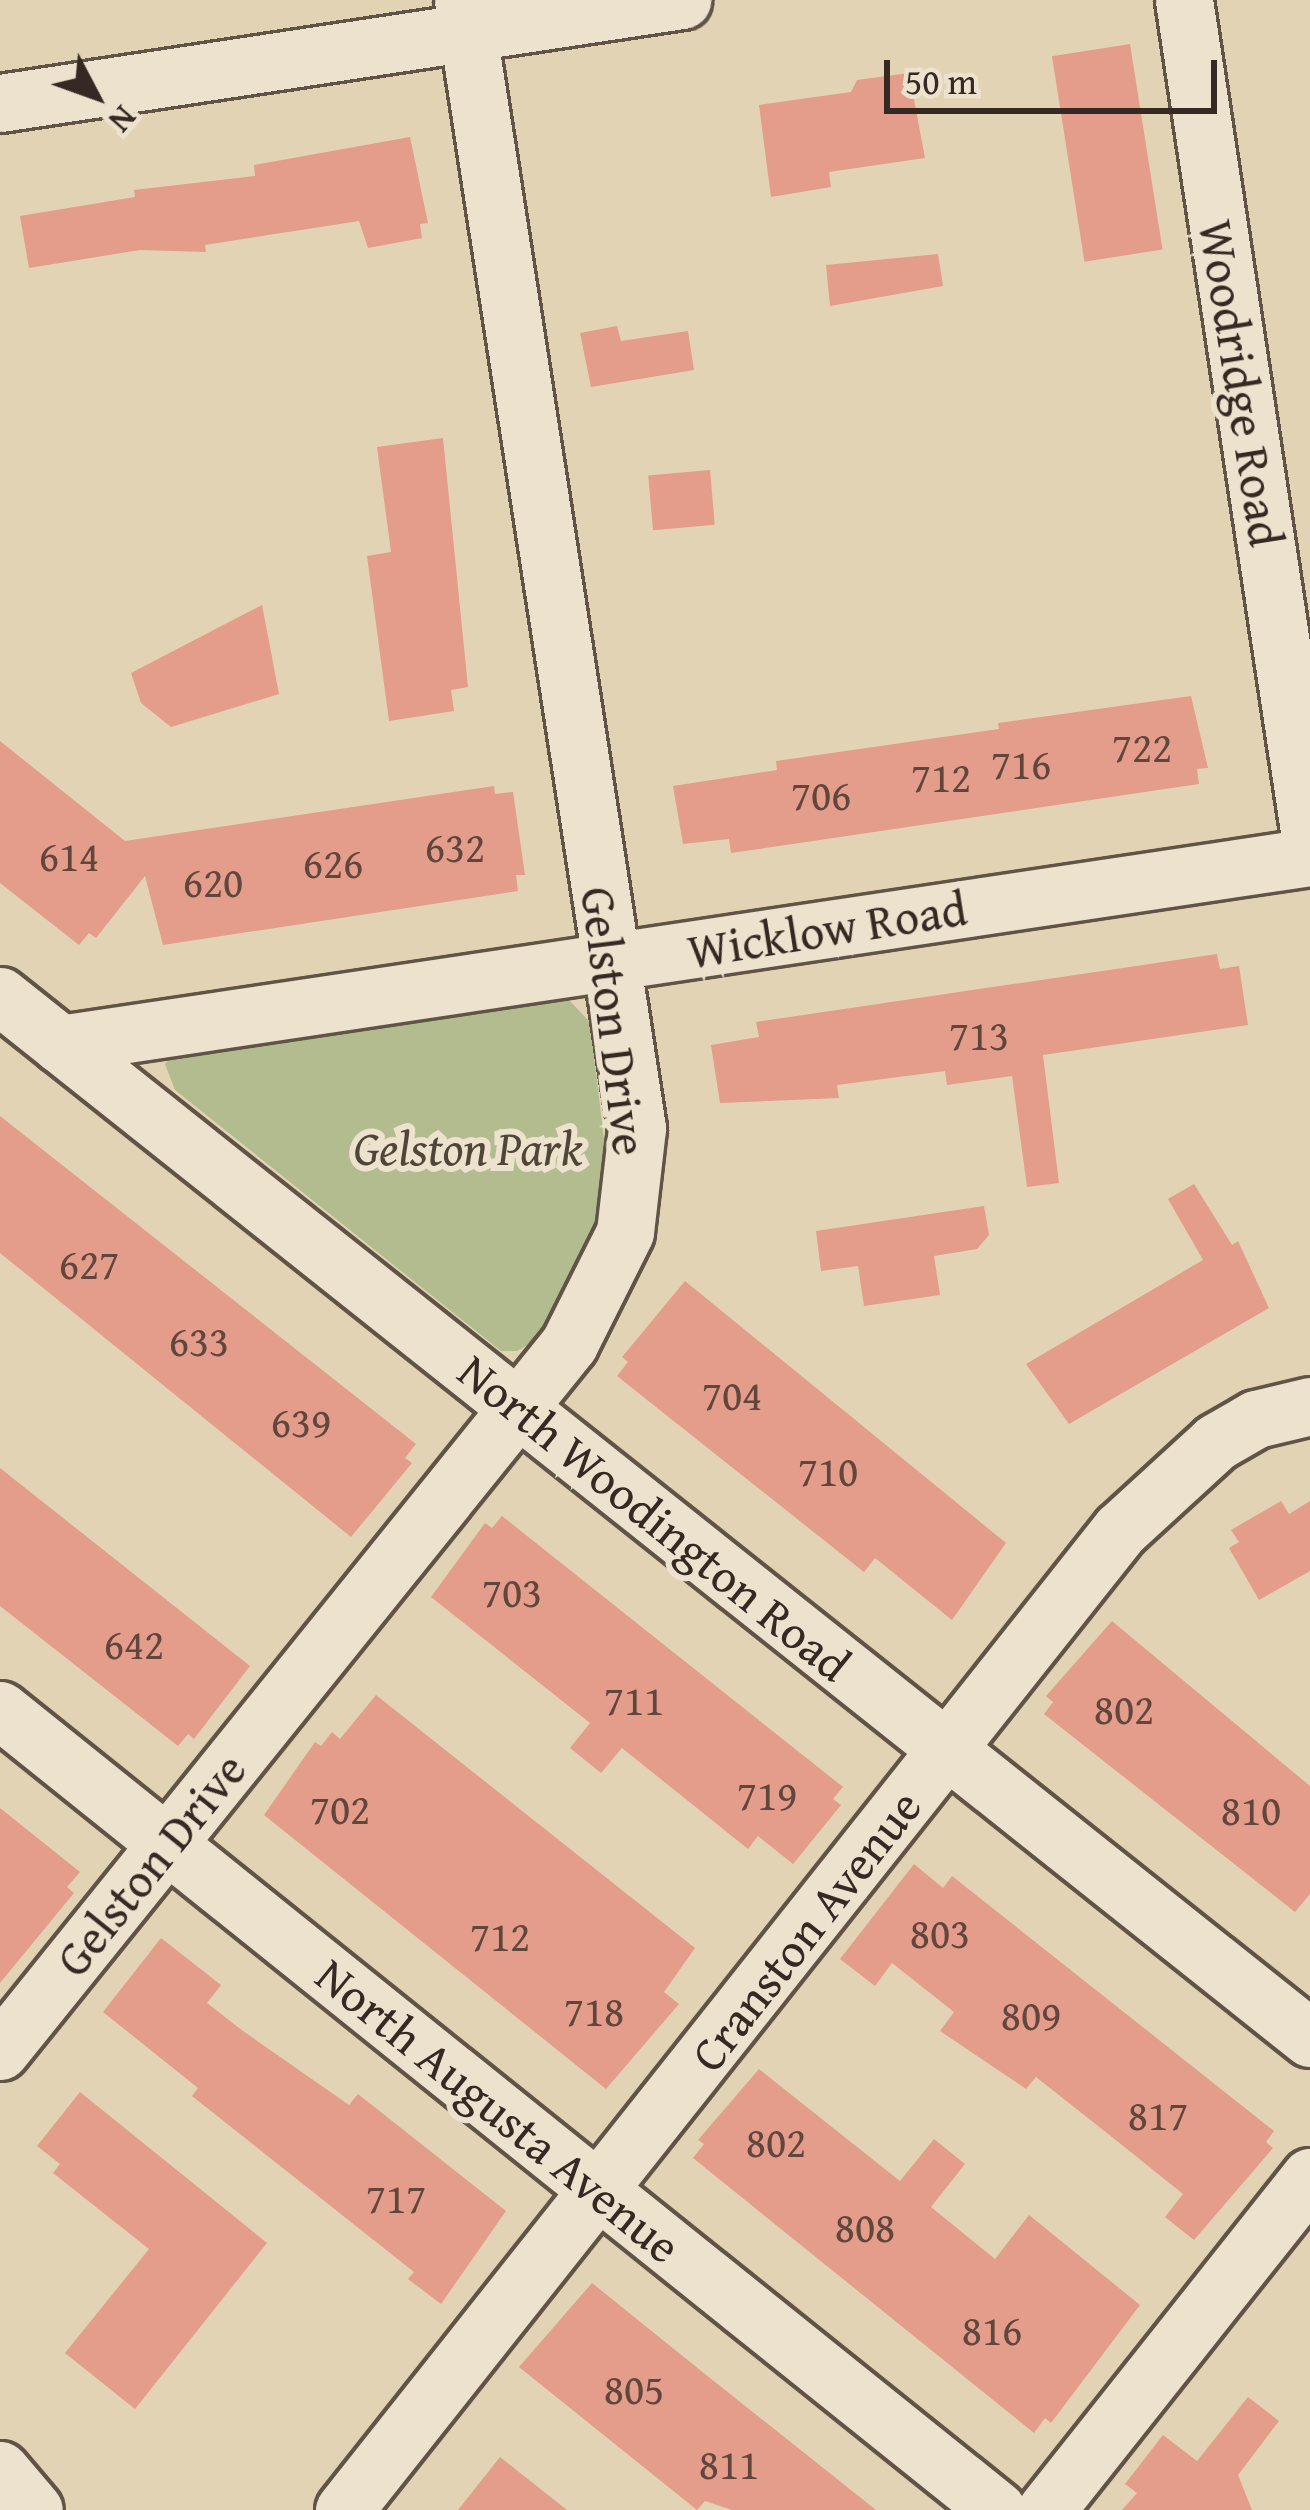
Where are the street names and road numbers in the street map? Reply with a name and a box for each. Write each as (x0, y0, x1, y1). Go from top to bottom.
street label: Woodridge Road (1188, 216, 1296, 550)
street label: Wicklow Road (683, 879, 971, 979)
street label: Gelston Drive (570, 883, 660, 1159)
street label: North Woodington Road (448, 1341, 862, 1693)
street label: Gelston Drive (43, 1741, 257, 1987)
street label: Cranston Avenue (677, 1778, 933, 2082)
street label: North Augusta Avenue (305, 1945, 693, 2275)

